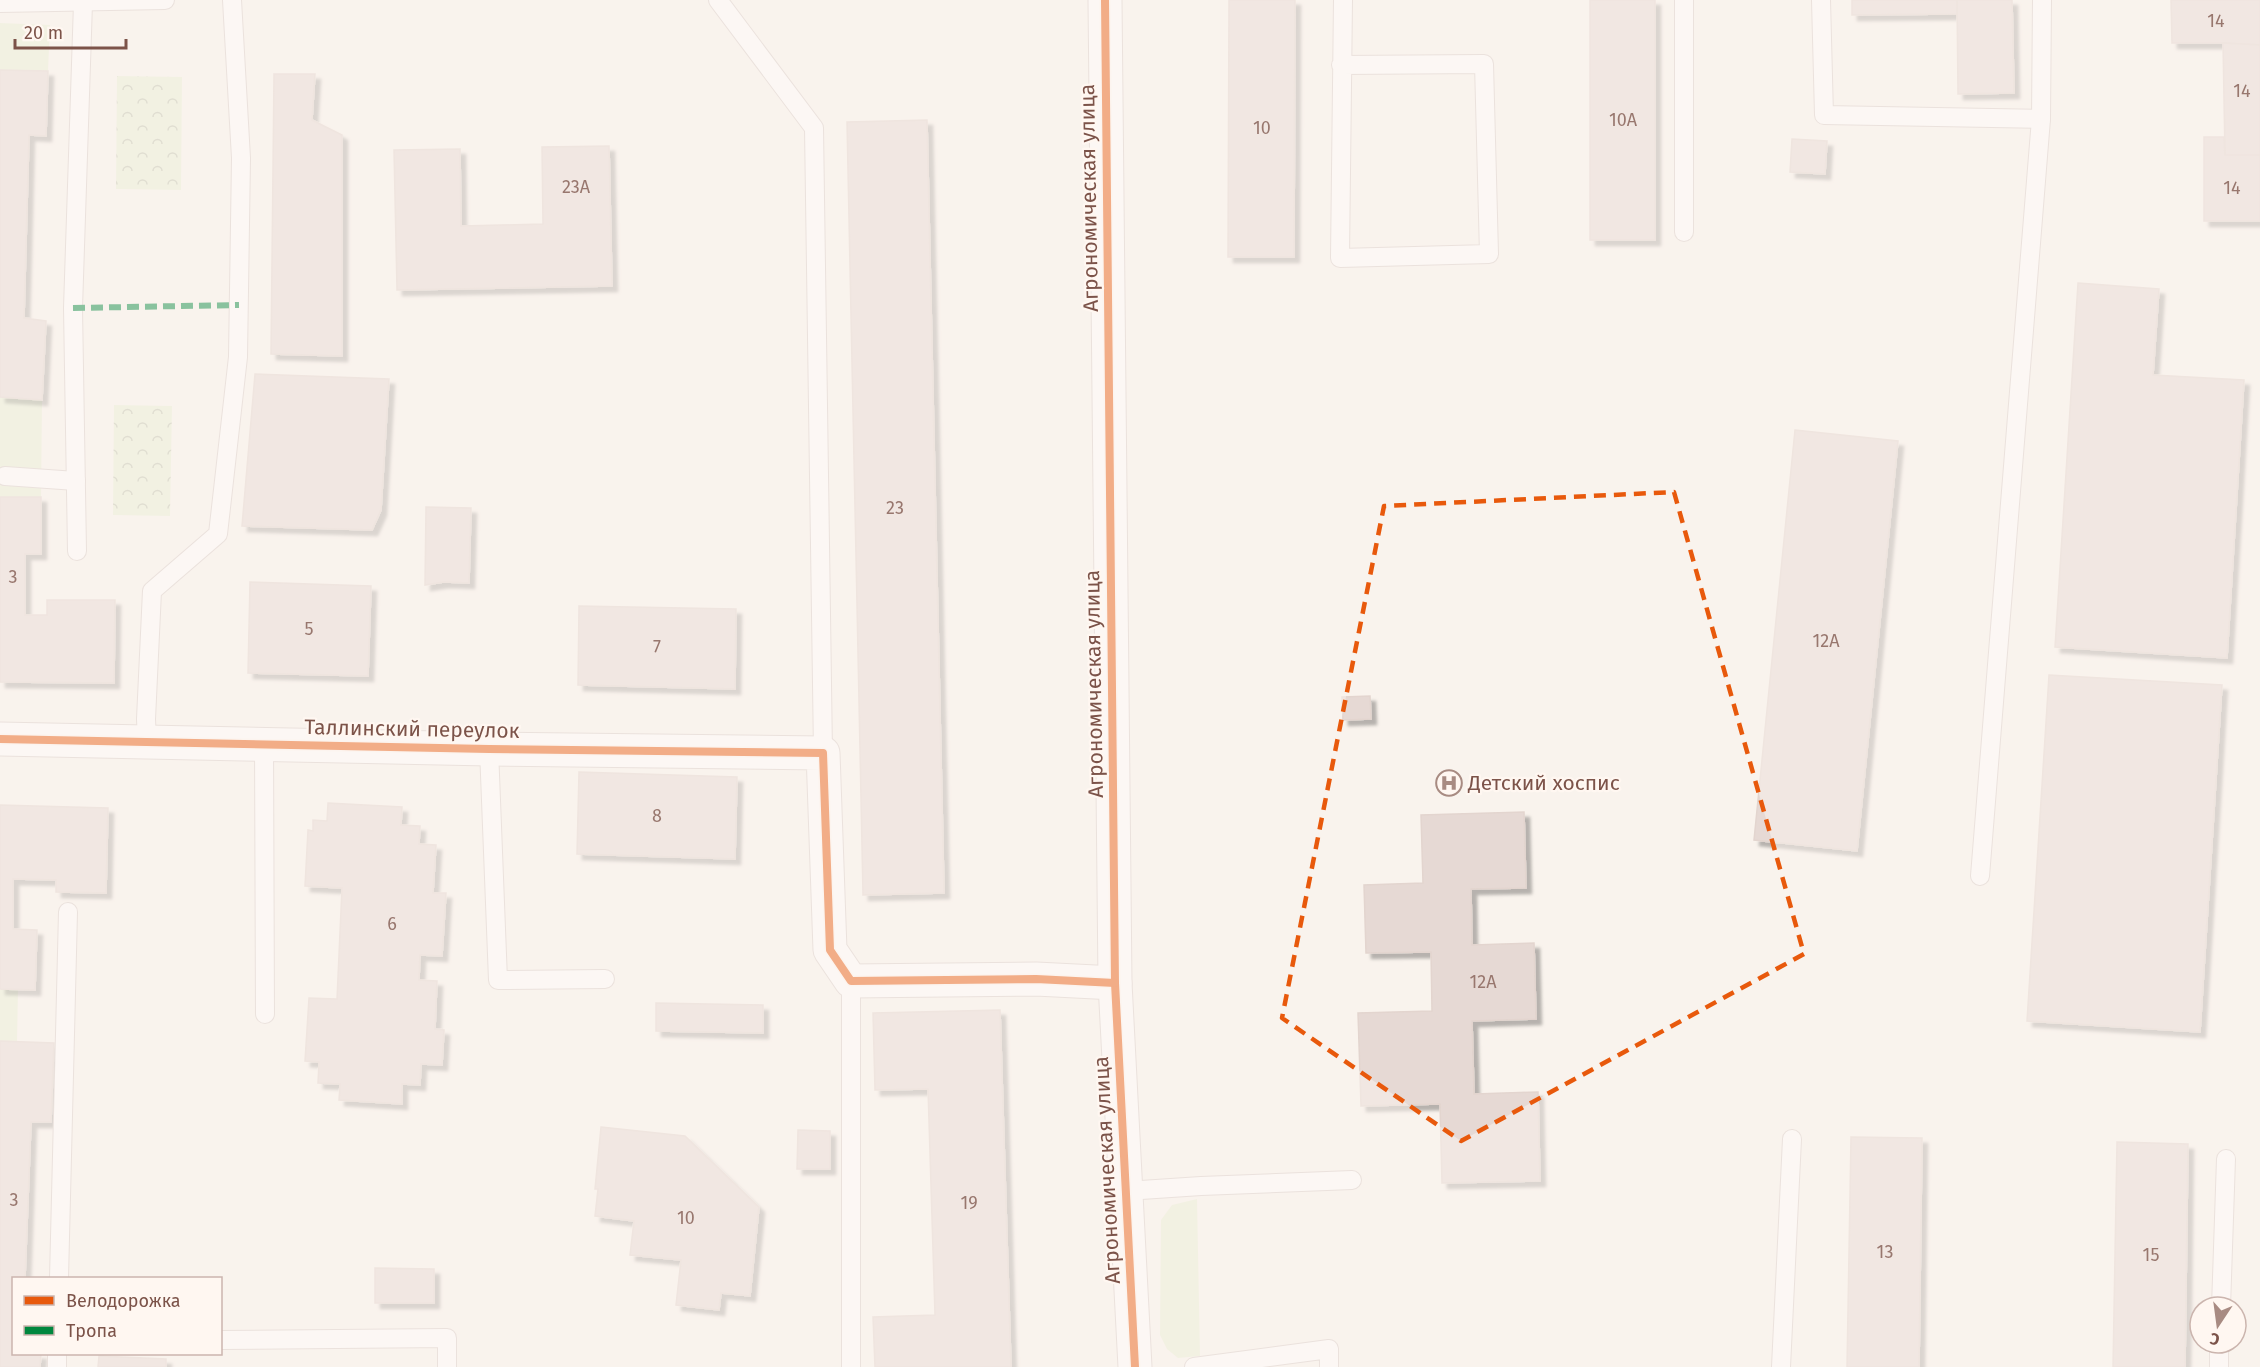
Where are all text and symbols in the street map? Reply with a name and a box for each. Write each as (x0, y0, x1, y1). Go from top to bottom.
house number: 14 (2207, 10, 2225, 32)
scale bar (15, 12, 126, 50)
text: 20 m (24, 22, 63, 44)
house number: 14 (2233, 80, 2251, 102)
street label: Агрономическая улица (1074, 84, 1104, 312)
house number: 10А (1609, 109, 1638, 131)
house number: 10 (1253, 117, 1271, 139)
house number: 23А (562, 176, 591, 198)
house number: 14 (2223, 177, 2241, 199)
house number: 23 (886, 497, 904, 519)
house number: 3 (9, 566, 17, 588)
street label: Агрономическая улица (1079, 570, 1109, 798)
house number: 5 (304, 618, 314, 640)
house number: 12А (1812, 630, 1840, 652)
house number: 7 (653, 636, 661, 658)
street label: Таллинский переулок (304, 714, 520, 744)
hospital icon: Детский хоспис (1434, 768, 1464, 798)
place label: Детский хоспис (1467, 770, 1620, 796)
house number: 8 (652, 805, 662, 827)
house number: 6 (387, 913, 397, 935)
house number: 12А (1469, 971, 1497, 993)
street label: Агрономическая улица (1088, 1056, 1126, 1284)
house number: 3 (10, 1189, 18, 1211)
house number: 19 (960, 1192, 978, 1214)
house number: 10 (677, 1207, 695, 1229)
house number: 13 (1877, 1241, 1893, 1263)
house number: 15 (2143, 1244, 2159, 1266)
legend (12, 1277, 222, 1355)
text: Велодорожка (66, 1290, 181, 1312)
north arrow (2188, 1295, 2248, 1355)
text: Тропа (66, 1320, 117, 1342)
text: С (2207, 1329, 2221, 1349)

